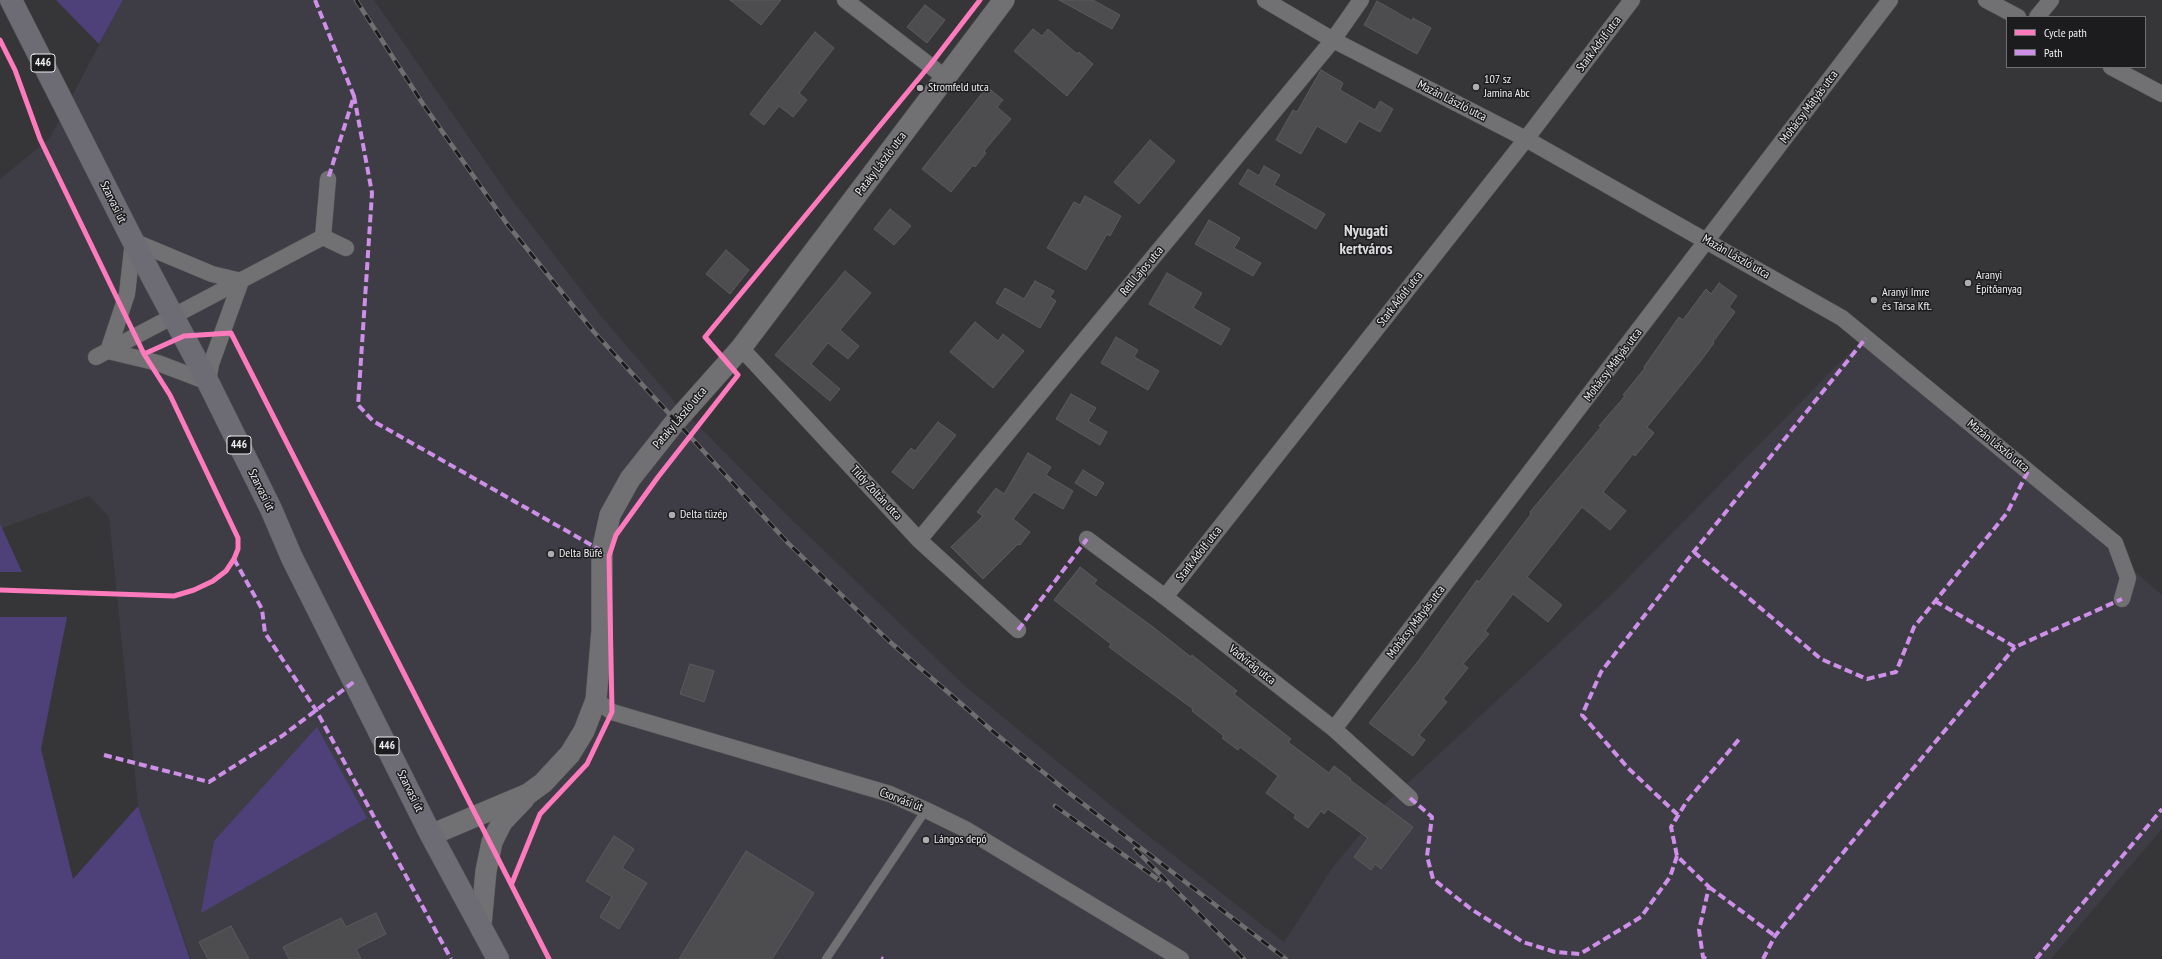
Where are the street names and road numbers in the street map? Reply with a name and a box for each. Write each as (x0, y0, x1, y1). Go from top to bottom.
street label: Stark Adolf utca (1573, 13, 1625, 75)
road number: 446 (31, 54, 55, 72)
street label: Mohácsy Mátyás utca (1777, 68, 1841, 146)
street label: Mazán László utca (1415, 77, 1489, 125)
street label: Pataky László utca (852, 129, 910, 199)
street label: Szarvasi út (97, 179, 129, 225)
street label: Mazán László utca (1700, 232, 1772, 282)
street label: Rell Lajos utca (1117, 243, 1167, 299)
street label: Stark Adolf utca (1374, 269, 1426, 329)
street label: Mohácsy Mátyás utca (1581, 326, 1645, 404)
street label: Pataky László utca (650, 384, 710, 452)
street label: Mazán László utca (1964, 417, 2032, 475)
road number: 446 (227, 436, 251, 454)
street label: Tildy Zoltán utca (847, 463, 905, 523)
street label: Szarvasi út (245, 467, 277, 513)
street label: Stark Adolf utca (1173, 524, 1225, 584)
street label: Mohácsy Mátyás utca (1384, 583, 1448, 661)
street label: Vadvirág utca (1226, 642, 1278, 688)
road number: 446 (375, 737, 399, 755)
street label: Szarvasi út (394, 768, 426, 814)
street label: Csorvási út (877, 785, 925, 815)

